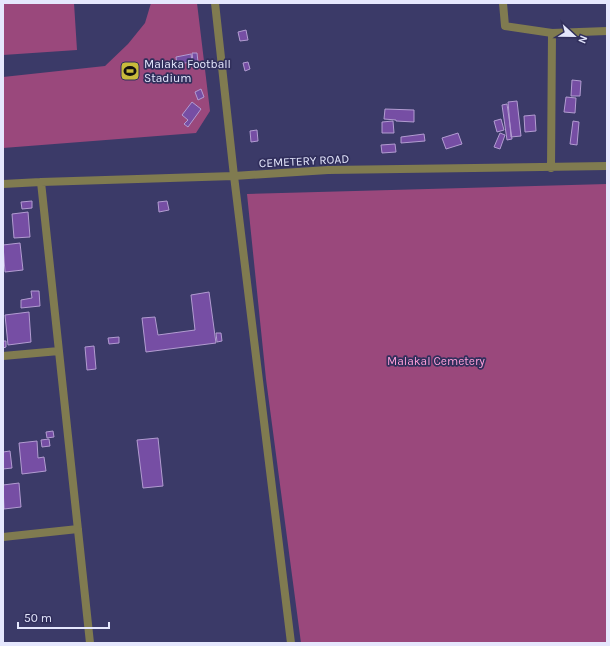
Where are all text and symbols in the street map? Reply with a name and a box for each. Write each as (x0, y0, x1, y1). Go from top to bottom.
north arrow (554, 16, 594, 56)
text: N (575, 33, 590, 46)
place label: Malaka Football Stadium (144, 57, 231, 85)
sports icon: Malaka Football Stadium (119, 60, 141, 82)
street label: CEMETERY ROAD (258, 152, 350, 170)
park label: Malakal Cemetery (387, 354, 485, 368)
scale bar (18, 604, 109, 630)
text: 50 m (24, 611, 52, 625)

